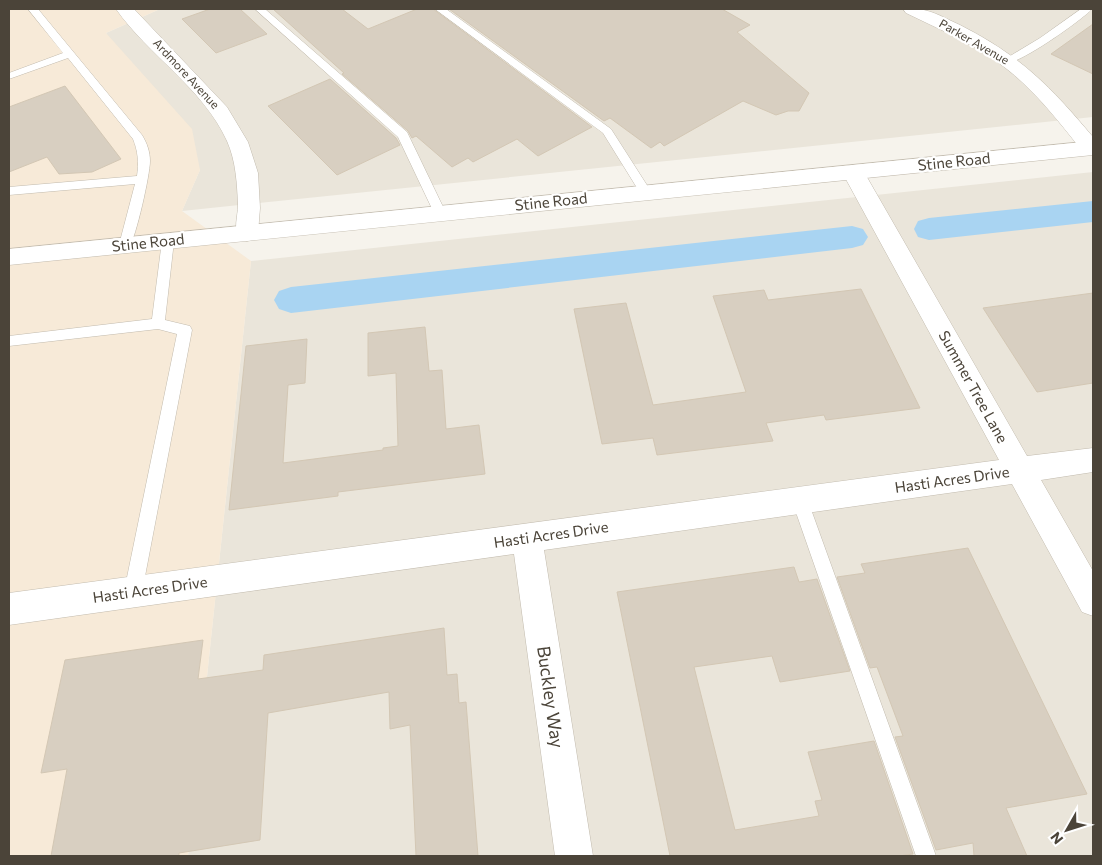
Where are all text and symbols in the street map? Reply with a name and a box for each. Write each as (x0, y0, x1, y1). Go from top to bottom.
street label: Parker Avenue (937, 16, 1012, 67)
street label: Ardmore Avenue (151, 35, 223, 111)
street label: Stine Road (917, 148, 991, 174)
street label: Stine Road (514, 188, 588, 214)
street label: Stine Road (111, 229, 185, 255)
street label: Summer Tree Lane (935, 327, 1012, 446)
street label: Hasti Acres Drive (893, 462, 1011, 496)
street label: Hasti Acres Drive (492, 517, 610, 551)
street label: Hasti Acres Drive (91, 572, 209, 606)
street label: Buckley Way (533, 644, 569, 749)
north arrow (1042, 805, 1092, 855)
text: N (1047, 829, 1066, 848)

